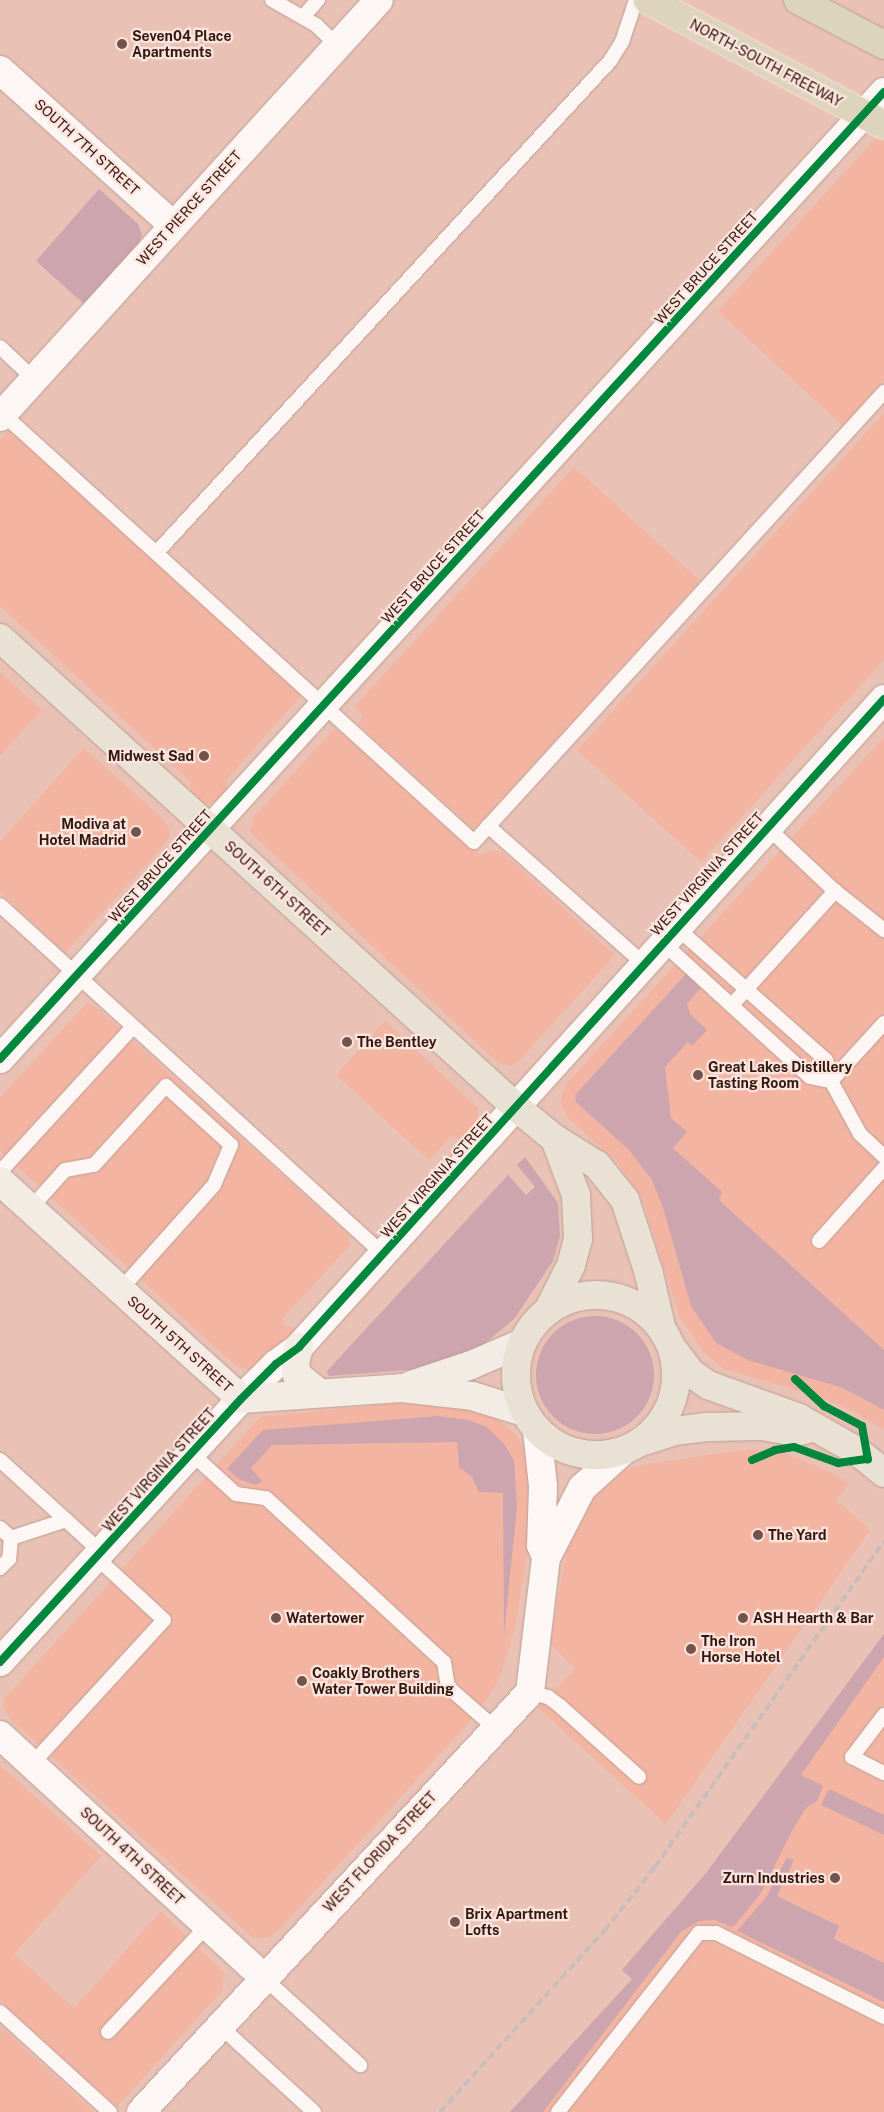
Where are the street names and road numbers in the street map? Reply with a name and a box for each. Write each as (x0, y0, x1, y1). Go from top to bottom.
street label: NORTH-SOUTH FREEWAY (687, 16, 845, 110)
street label: SOUTH 7TH STREET (31, 95, 143, 199)
street label: WEST PIERCE STREET (133, 147, 245, 269)
street label: WEST BRUCE STREET (651, 208, 761, 328)
street label: WEST BRUCE STREET (378, 507, 488, 627)
street label: WEST BRUCE STREET (105, 806, 215, 926)
street label: WEST VIRGINIA STREET (647, 809, 767, 939)
street label: SOUTH 6TH STREET (221, 837, 333, 941)
street label: WEST VIRGINIA STREET (377, 1111, 497, 1241)
street label: SOUTH 5TH STREET (124, 1292, 236, 1396)
street label: WEST VIRGINIA STREET (99, 1405, 219, 1535)
street label: WEST FLORIDA STREET (320, 1788, 440, 1916)
street label: SOUTH 4TH STREET (77, 1804, 187, 1908)

